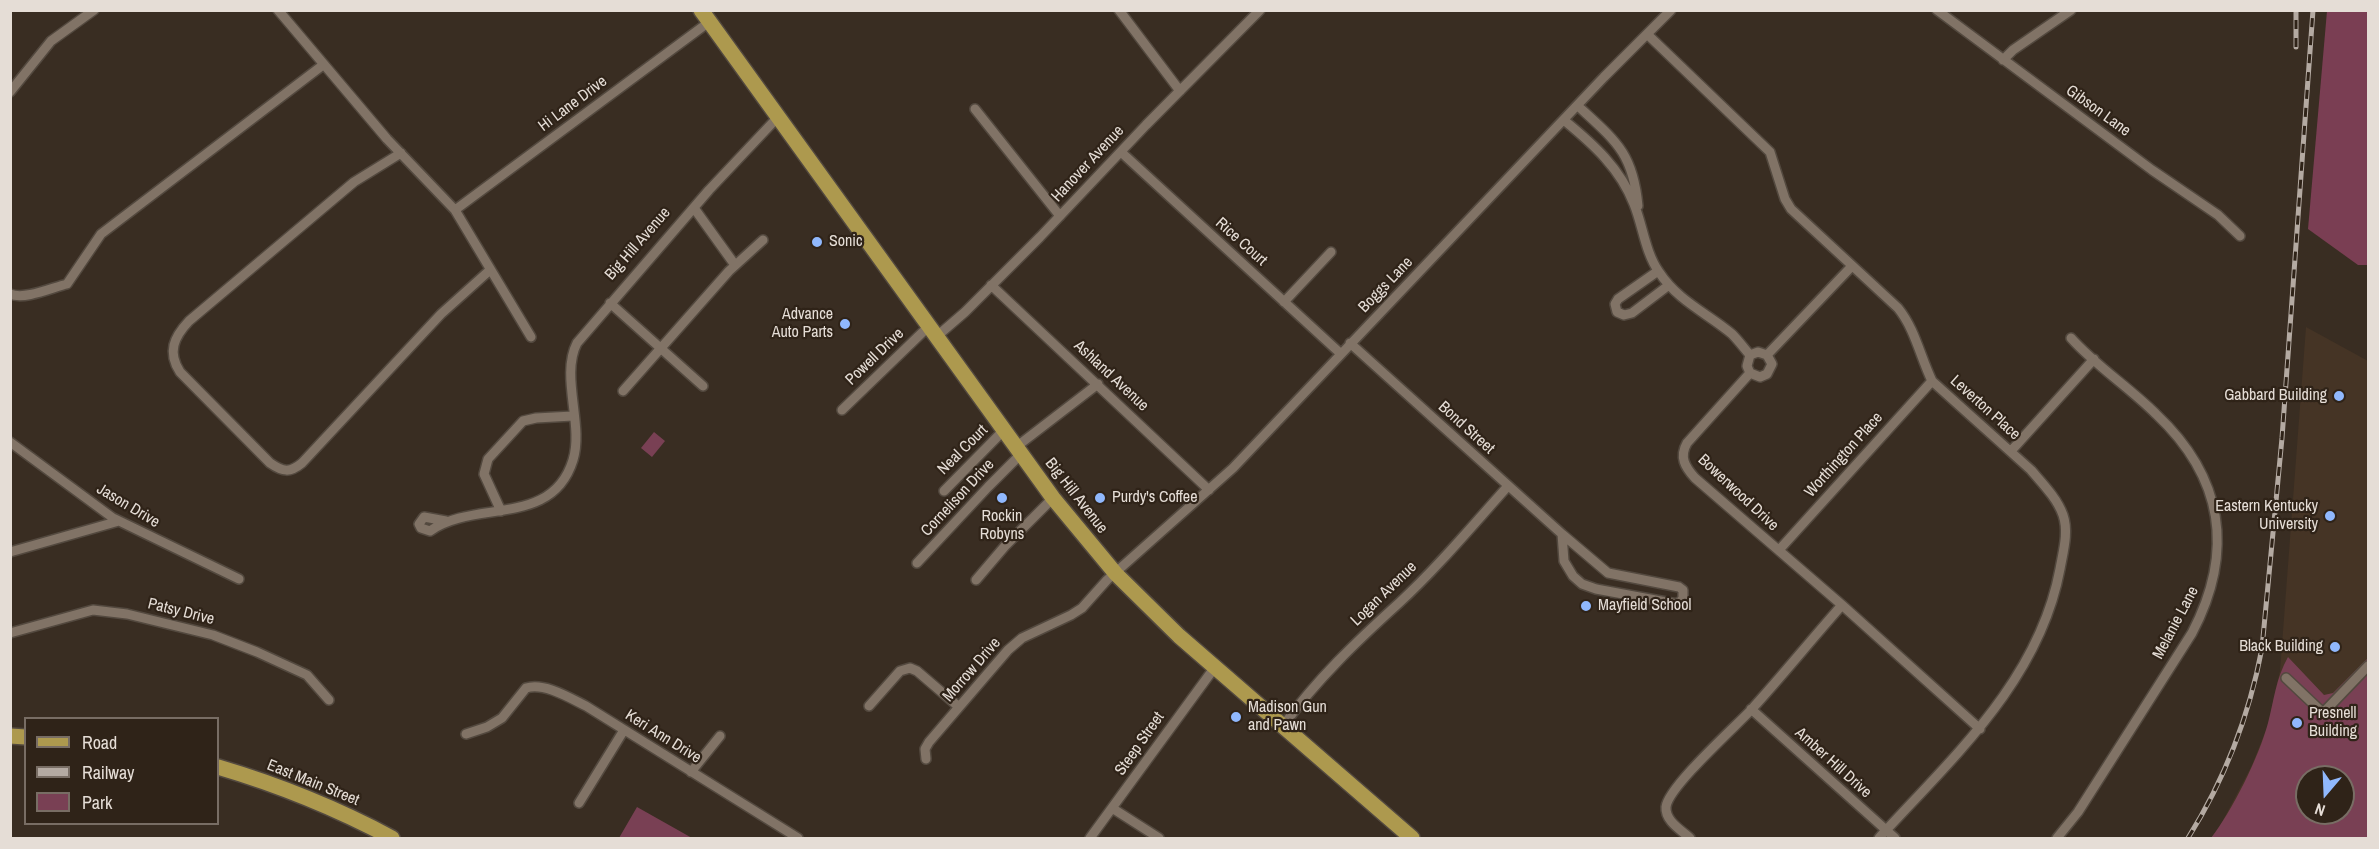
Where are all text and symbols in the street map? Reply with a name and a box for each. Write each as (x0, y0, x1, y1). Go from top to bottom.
street label: Hi Lane Drive (535, 72, 611, 136)
street label: Gibson Lane (2062, 81, 2134, 141)
street label: Hanover Avenue (1048, 122, 1128, 206)
street label: Big Hill Avenue (601, 204, 675, 284)
street label: Rice Court (1211, 214, 1271, 270)
place label: Sonic (829, 232, 863, 252)
marker: Sonic (810, 235, 824, 249)
street label: Boggs Lane (1355, 253, 1417, 317)
place label: Advance Auto Parts (772, 305, 833, 343)
marker: Advance Auto Parts (838, 317, 852, 331)
street label: Powell Drive (842, 325, 908, 389)
street label: Ashland Avenue (1070, 336, 1152, 416)
street label: Leverton Place (1946, 372, 2024, 444)
place label: Gabbard Building (2224, 386, 2327, 406)
marker: Gabbard Building (2332, 389, 2346, 403)
street label: Bond Street (1434, 398, 1498, 458)
street label: Worthington Place (1801, 409, 1887, 501)
street label: Neal Court (934, 421, 992, 479)
street label: Bowerwood Drive (1694, 451, 1782, 535)
street label: Cornelison Drive (917, 455, 999, 541)
street label: Big Hill Avenue (1041, 455, 1111, 537)
street label: Jason Drive (93, 480, 163, 532)
place label: Purdy's Coffee (1112, 488, 1197, 508)
marker: Rockin Robyns (995, 491, 1009, 505)
marker: Purdy's Coffee (1093, 491, 1107, 505)
place label: Eastern Kentucky University (2215, 497, 2318, 535)
place label: Rockin Robyns (980, 507, 1024, 545)
marker: Eastern Kentucky University (2323, 509, 2337, 523)
street label: Logan Avenue (1347, 558, 1421, 630)
street label: Melanie Lane (2149, 583, 2203, 663)
street label: Patsy Drive (146, 594, 216, 630)
place label: Mayfield School (1598, 596, 1691, 616)
marker: Mayfield School (1579, 599, 1593, 613)
street label: Morrow Drive (939, 634, 1005, 706)
place label: Black Building (2239, 637, 2323, 657)
marker: Black Building (2328, 640, 2342, 654)
place label: Madison Gun and Pawn (1248, 698, 1327, 736)
place label: Presnell Building (2309, 704, 2357, 742)
street label: Keri Ann Drive (621, 706, 705, 768)
street label: Steep Street (1111, 709, 1169, 779)
marker: Madison Gun and Pawn (1229, 710, 1243, 724)
marker: Presnell Building (2290, 716, 2304, 730)
legend (24, 717, 219, 825)
street label: Amber Hill Drive (1791, 724, 1875, 802)
text: Road (82, 730, 117, 755)
street label: East Main Street (264, 756, 362, 810)
text: Railway (82, 760, 135, 785)
north arrow (2295, 765, 2355, 825)
text: Park (82, 790, 112, 815)
text: N (2312, 798, 2328, 822)

